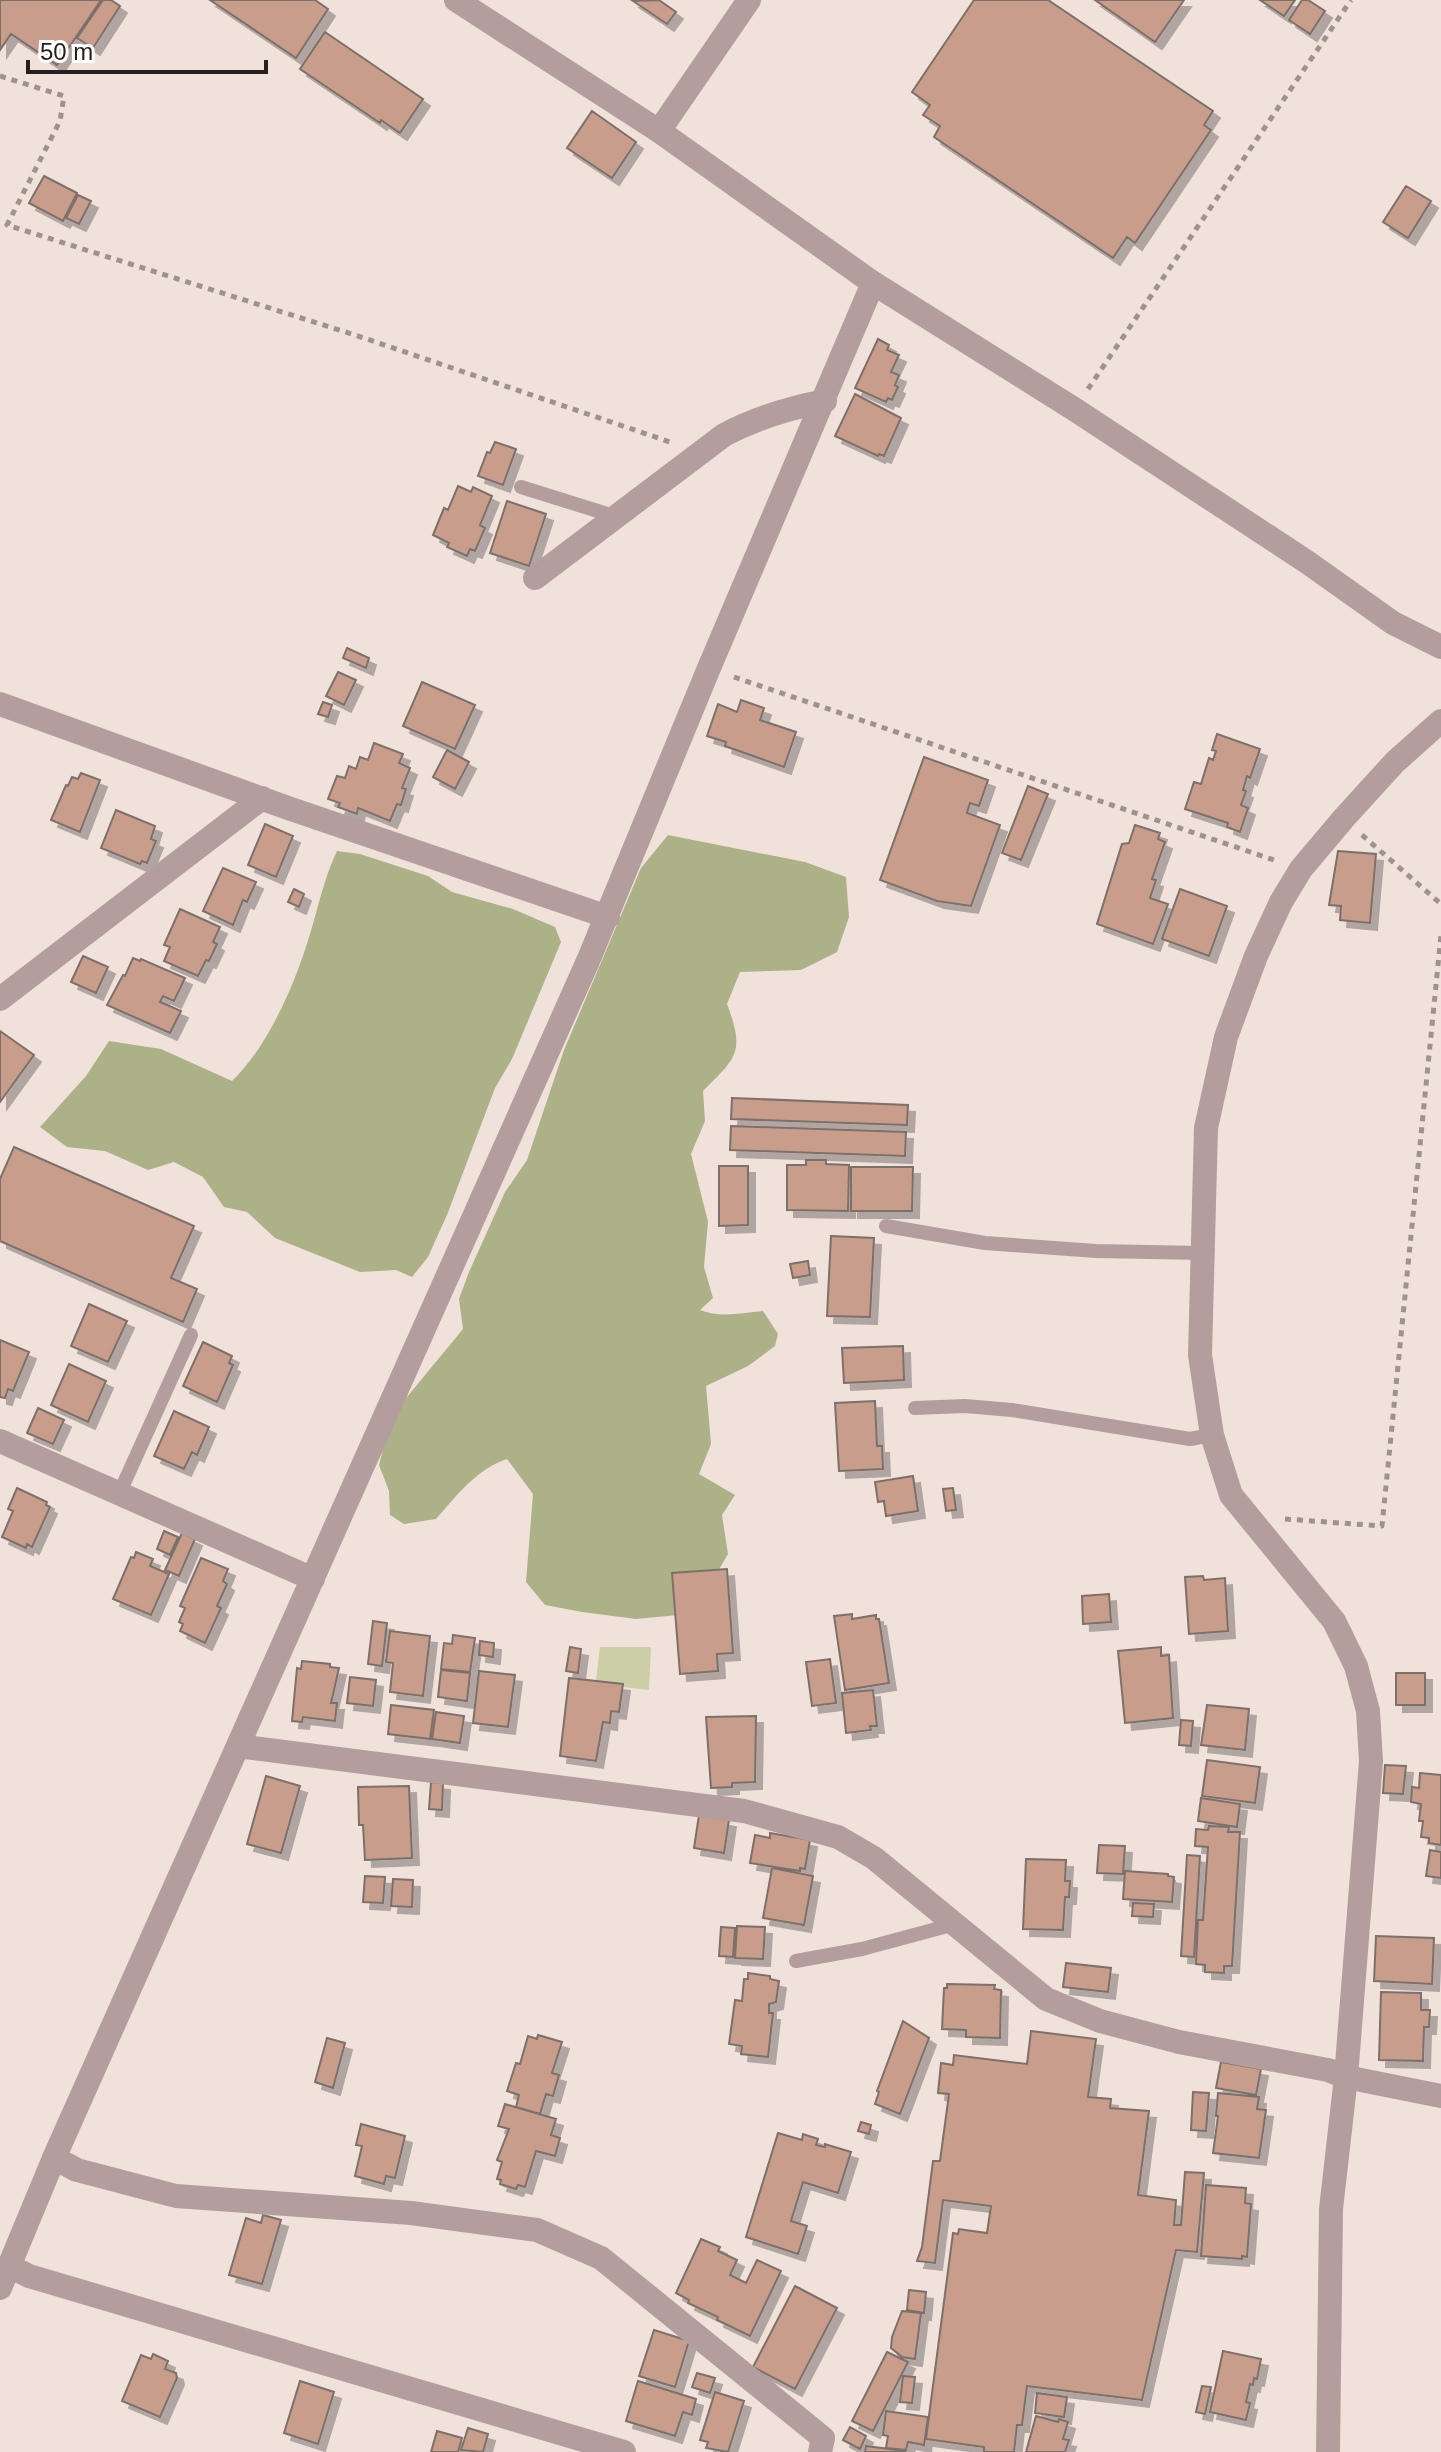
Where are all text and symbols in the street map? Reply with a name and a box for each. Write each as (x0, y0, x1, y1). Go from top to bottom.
scale bar (28, 24, 266, 74)
text: 50 m (40, 38, 93, 65)

